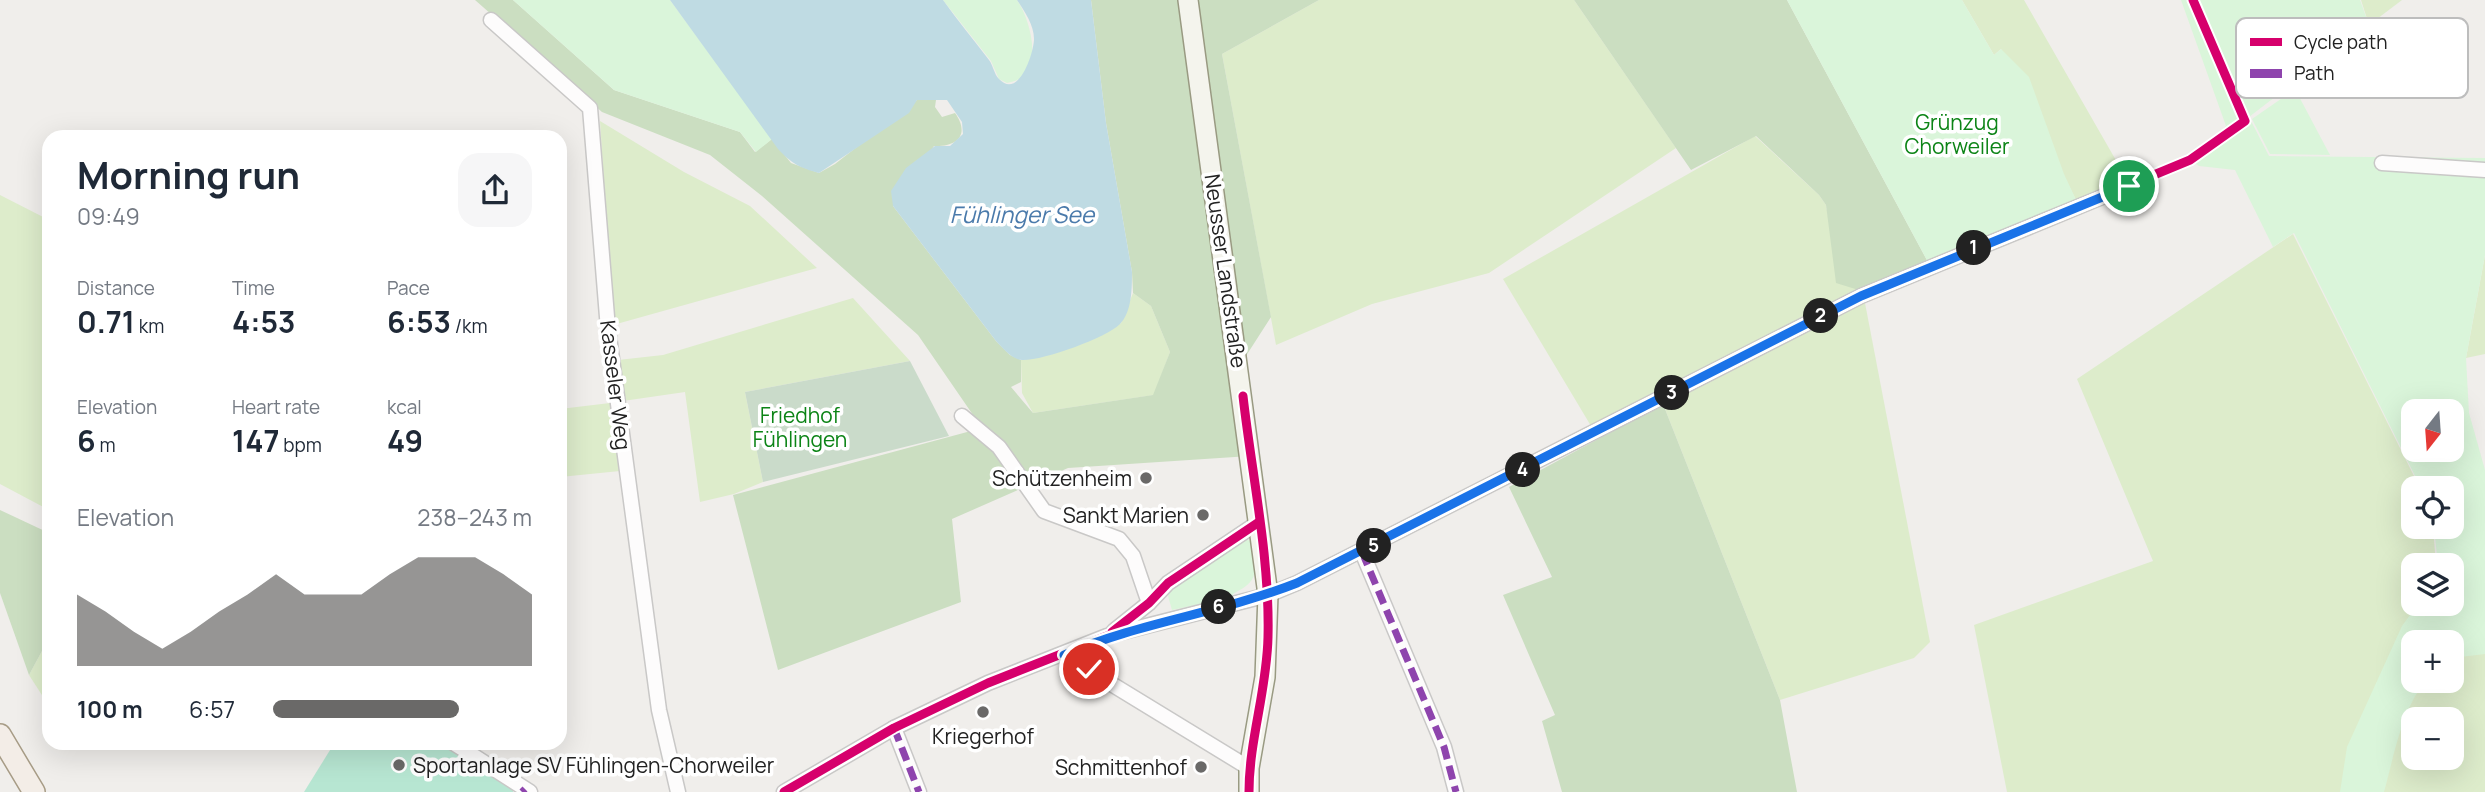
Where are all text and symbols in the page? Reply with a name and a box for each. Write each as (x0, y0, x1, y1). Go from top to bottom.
legend (2236, 18, 2468, 98)
text: Cycle path (2294, 29, 2388, 55)
text: Path (2294, 60, 2334, 86)
park label: Grünzug Chorweiler (1904, 108, 2010, 160)
text: Morning run (77, 148, 300, 200)
button: share (458, 153, 532, 227)
pin (2099, 156, 2159, 216)
icon: arrive (2110, 167, 2148, 205)
street label: Neusser Landstraße (1199, 172, 1253, 370)
water label: Fühlinger See (950, 198, 1096, 230)
text: 09:49 (77, 200, 140, 232)
pin: 1 (1956, 230, 1992, 266)
text: 1 (1969, 234, 1978, 260)
text: Distance (77, 275, 155, 301)
text: Time (232, 275, 275, 301)
text: Pace (387, 275, 430, 301)
pin: 2 (1804, 298, 1839, 334)
text: 0.71 (77, 301, 135, 342)
text: 4:53 (232, 301, 296, 342)
text: 6:53 (387, 301, 451, 342)
text: 2 (1815, 302, 1826, 328)
text: km (135, 313, 164, 339)
text: /km (451, 313, 488, 339)
street label: Kasseler Weg (594, 319, 638, 451)
pin: 3 (1654, 376, 1690, 410)
text: 3 (1666, 379, 1677, 405)
text: Elevation (77, 394, 157, 420)
text: Heart rate (232, 394, 320, 420)
text: kcal (387, 394, 422, 420)
north arrow (2401, 399, 2464, 462)
map controls (2401, 399, 2464, 770)
park label: Friedhof Fühlingen (753, 401, 847, 453)
text: 6 (77, 420, 96, 461)
text: 147 (232, 420, 279, 461)
text: 49 (387, 420, 423, 461)
text: m (96, 432, 116, 458)
text: bpm (279, 432, 322, 458)
pin: 4 (1506, 452, 1540, 488)
text: 4 (1517, 456, 1528, 482)
place label: Schützenheim (992, 464, 1132, 492)
marker: Schützenheim (1138, 470, 1154, 486)
button: locate (2401, 476, 2464, 539)
text: Elevation (77, 501, 174, 533)
text: 238–243 m (417, 501, 532, 533)
place label: Sankt Marien (1063, 501, 1189, 529)
marker: Sankt Marien (1195, 507, 1211, 523)
pin: 5 (1356, 528, 1392, 564)
text: 5 (1368, 532, 1379, 558)
button: layers (2401, 553, 2464, 616)
pin: 6 (1202, 590, 1236, 624)
text: 6 (1213, 593, 1224, 619)
button: + (2401, 630, 2464, 693)
pin (1059, 639, 1119, 699)
icon: check (1070, 650, 1108, 688)
text: 100 m (77, 693, 143, 725)
text: 6:57 (189, 693, 235, 725)
marker: Kriegerhof (975, 704, 991, 720)
button: − (2401, 707, 2464, 770)
place label: Kriegerhof (932, 722, 1034, 750)
place label: Sportanlage SV Fühlingen-Chorweiler (413, 751, 775, 779)
place label: Schmittenhof (1055, 753, 1188, 781)
marker: Sportanlage SV Fühlingen-Chorweiler (391, 757, 407, 773)
marker: Schmittenhof (1193, 759, 1209, 775)

